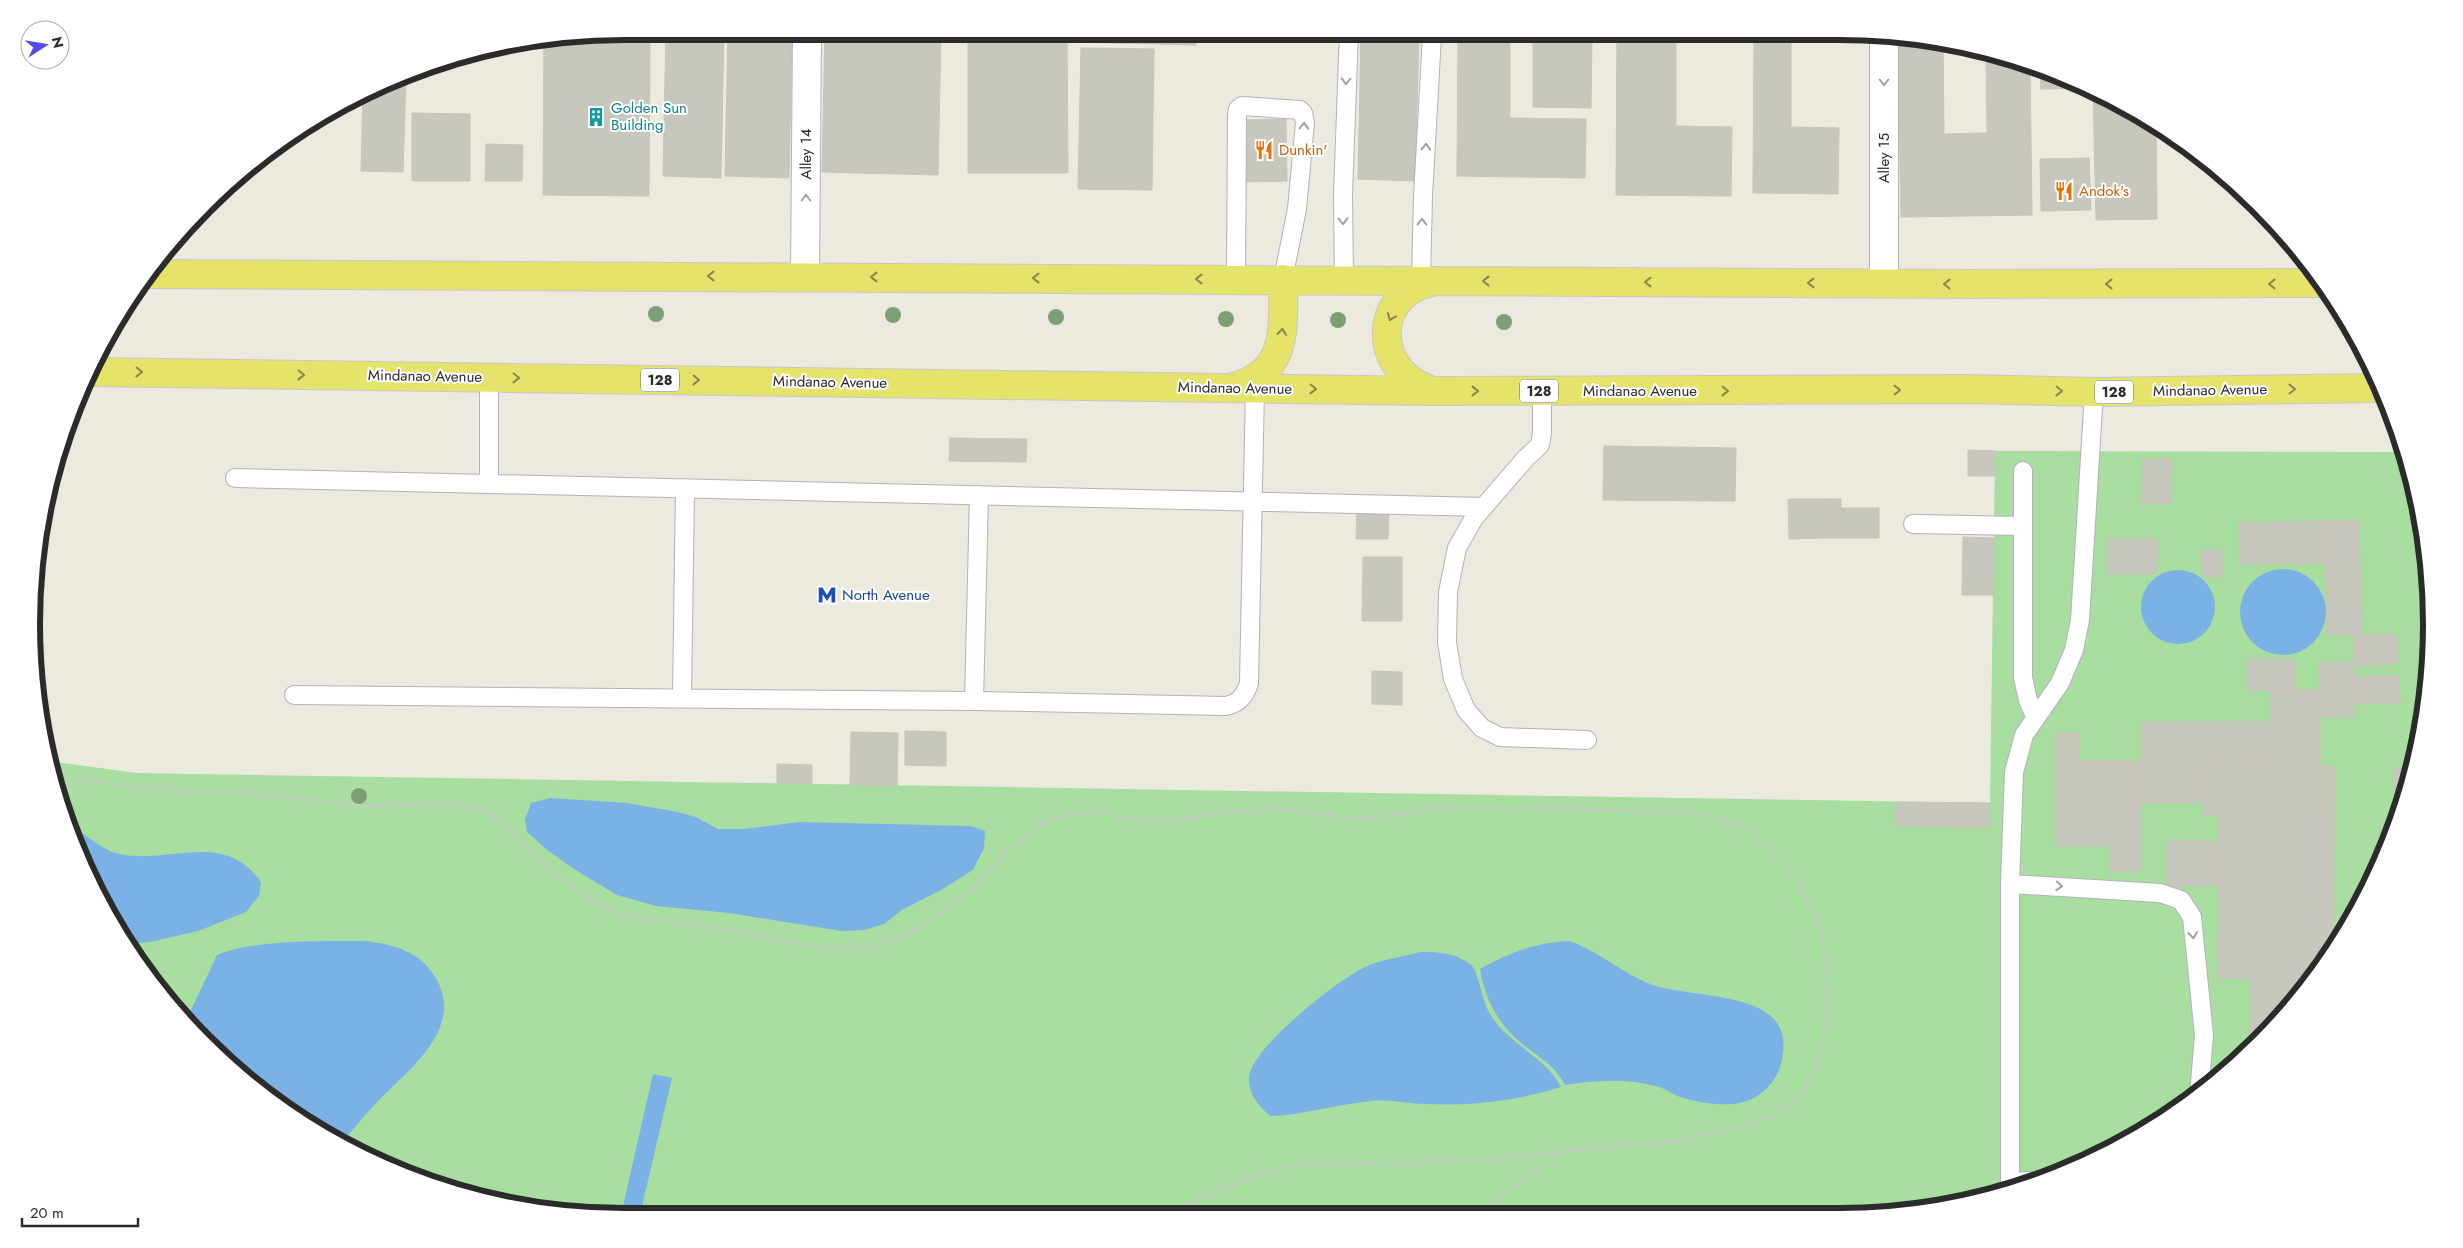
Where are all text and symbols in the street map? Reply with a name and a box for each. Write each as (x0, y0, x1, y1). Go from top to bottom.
north arrow (20, 20, 70, 70)
text: N (47, 35, 69, 50)
one-way arrow (1341, 77, 1351, 85)
one-way arrow (1879, 79, 1889, 87)
place label: Golden Sun Building (611, 97, 687, 136)
building icon: Golden Sun Building (585, 106, 607, 128)
one-way arrow (1298, 122, 1309, 130)
street label: Alley 14 (795, 128, 817, 179)
street label: Alley 15 (1873, 133, 1895, 183)
restaurant icon: Dunkin' (1253, 139, 1275, 161)
place label: Dunkin' (1279, 139, 1327, 161)
one-way arrow (1420, 143, 1431, 151)
restaurant icon: Andok's (2053, 180, 2075, 202)
place label: Andok's (2079, 180, 2129, 202)
one-way arrow (801, 194, 811, 202)
one-way arrow (1338, 217, 1349, 225)
one-way arrow (1417, 218, 1428, 226)
one-way arrow (707, 271, 715, 281)
one-way arrow (870, 272, 878, 282)
one-way arrow (1032, 273, 1040, 283)
one-way arrow (1195, 274, 1202, 284)
one-way arrow (1481, 276, 1489, 286)
one-way arrow (1644, 277, 1652, 287)
one-way arrow (1806, 277, 1814, 288)
one-way arrow (1943, 279, 1950, 289)
one-way arrow (2105, 279, 2113, 289)
one-way arrow (2268, 279, 2276, 289)
one-way arrow (1387, 312, 1397, 321)
one-way arrow (1276, 328, 1287, 336)
street label: Mindanao Avenue (368, 364, 483, 388)
one-way arrow (136, 367, 143, 377)
road number: 128 (641, 368, 679, 392)
one-way arrow (298, 370, 305, 380)
street label: Mindanao Avenue (773, 370, 888, 394)
one-way arrow (512, 373, 520, 383)
one-way arrow (692, 375, 700, 385)
street label: Mindanao Avenue (1178, 376, 1293, 400)
street label: Mindanao Avenue (2153, 378, 2268, 402)
road number: 128 (1520, 380, 1558, 402)
street label: Mindanao Avenue (1583, 380, 1697, 402)
road number: 128 (2095, 381, 2133, 404)
one-way arrow (1310, 384, 1317, 394)
one-way arrow (2288, 384, 2296, 394)
one-way arrow (1894, 385, 1901, 395)
one-way arrow (1472, 386, 1479, 396)
one-way arrow (1722, 386, 1729, 396)
one-way arrow (2056, 386, 2064, 396)
metro station icon: North Avenue (816, 584, 838, 606)
place label: North Avenue (842, 584, 930, 606)
one-way arrow (2055, 881, 2063, 892)
one-way arrow (2188, 932, 2199, 940)
scale bar (22, 1196, 139, 1228)
text: 20 m (30, 1202, 64, 1224)

